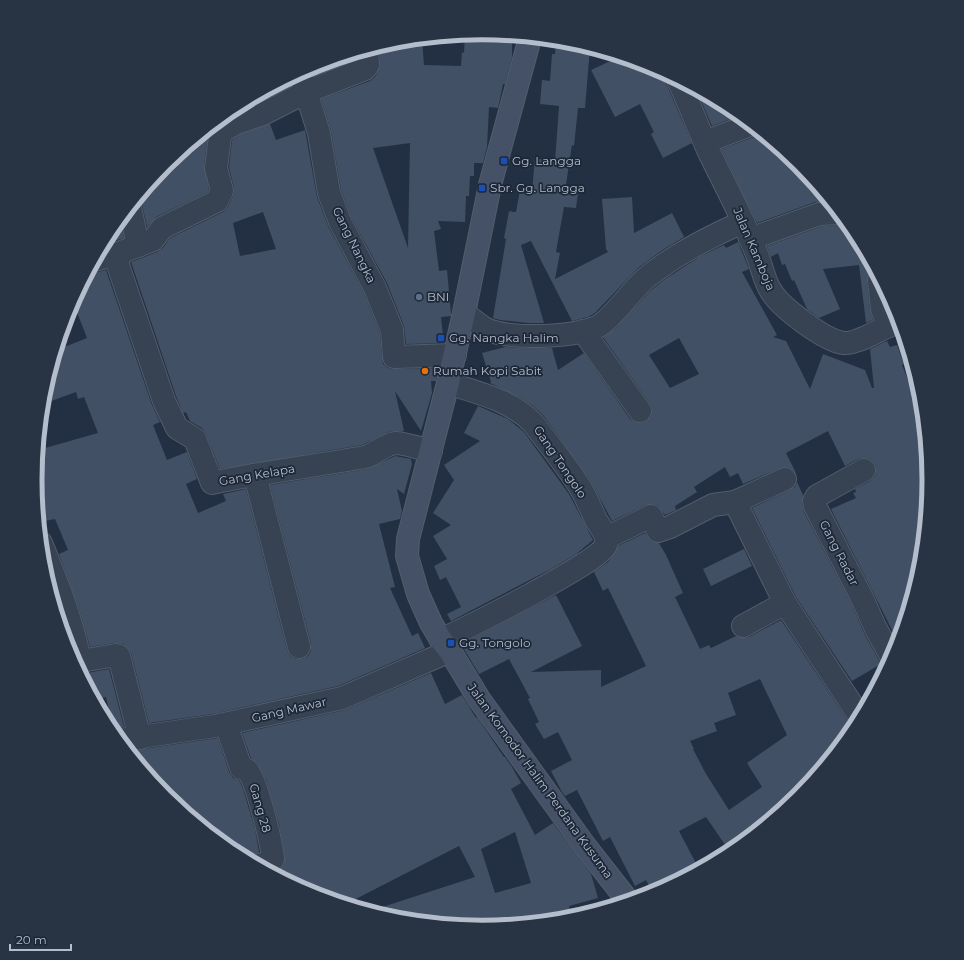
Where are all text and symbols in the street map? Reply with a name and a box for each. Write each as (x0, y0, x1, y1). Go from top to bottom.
place label: Gg. Langga (512, 153, 581, 168)
marker: Gg. Langga (499, 156, 509, 166)
place label: Sbr. Gg. Langga (490, 180, 585, 195)
marker: Sbr. Gg. Langga (477, 183, 487, 193)
street label: Gang Nangka (329, 204, 379, 285)
street label: Jalan Kamboja (730, 204, 779, 293)
place label: BNI (427, 289, 449, 304)
marker: BNI (414, 292, 424, 302)
place label: Gg. Nangka Halim (449, 330, 559, 345)
marker: Gg. Nangka Halim (436, 333, 446, 343)
place label: Rumah Kopi Sabit (433, 363, 542, 378)
marker: Rumah Kopi Sabit (420, 366, 430, 376)
street label: Gang Tongolo (531, 423, 590, 501)
street label: Gang Kelapa (218, 460, 296, 489)
street label: Gang Radar (817, 517, 862, 588)
place label: Gg. Tongolo (459, 635, 531, 650)
marker: Gg. Tongolo (446, 638, 456, 648)
street label: Jalan Komodor Halim Perdana Kusuma (464, 679, 616, 881)
street label: Gang Mawar (250, 694, 328, 725)
street label: Gang 28 (246, 782, 275, 834)
scale bar (10, 926, 71, 952)
text: 20 m (16, 932, 47, 947)

